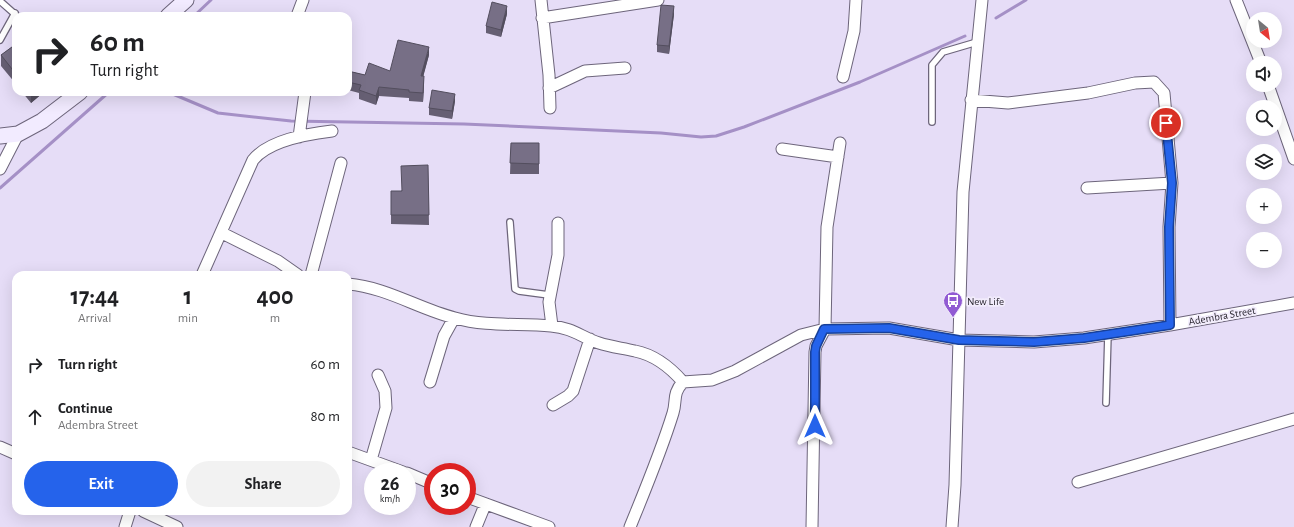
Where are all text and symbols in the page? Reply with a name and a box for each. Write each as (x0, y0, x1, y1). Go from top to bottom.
north arrow (1246, 12, 1282, 48)
map controls (1246, 12, 1282, 268)
icon: right (24, 28, 76, 80)
text: 60 m (90, 29, 145, 57)
button: sound (1246, 56, 1282, 92)
text: Turn right (90, 62, 159, 80)
button: search (1246, 100, 1282, 136)
pin (1149, 106, 1183, 140)
icon: arrive (1155, 112, 1177, 134)
button: layers (1246, 144, 1282, 180)
button: + (1246, 188, 1282, 224)
button: − (1246, 232, 1282, 268)
text: 17:44 (70, 285, 119, 309)
text: 1 (183, 285, 192, 309)
text: 400 (256, 285, 293, 309)
bus stop icon: New Life (942, 290, 964, 318)
place label: New Life (967, 296, 1004, 307)
street label: Adembra Street (1188, 305, 1257, 327)
text: Arrival (78, 312, 112, 325)
text: min (178, 312, 198, 325)
text: m (270, 312, 280, 325)
icon: right (24, 354, 46, 376)
text: Turn right (58, 357, 117, 372)
text: 60 m (311, 357, 340, 372)
text: Continue (58, 401, 113, 416)
position arrow (794, 405, 836, 447)
icon: ahead (24, 406, 46, 428)
text: 80 m (310, 409, 340, 424)
text: Adembra Street (58, 419, 138, 432)
button: Exit (24, 461, 178, 507)
button: Share (186, 461, 340, 507)
speed limit sign: 30 (424, 463, 476, 515)
text: 26 (380, 474, 400, 494)
text: km/h (380, 494, 400, 504)

